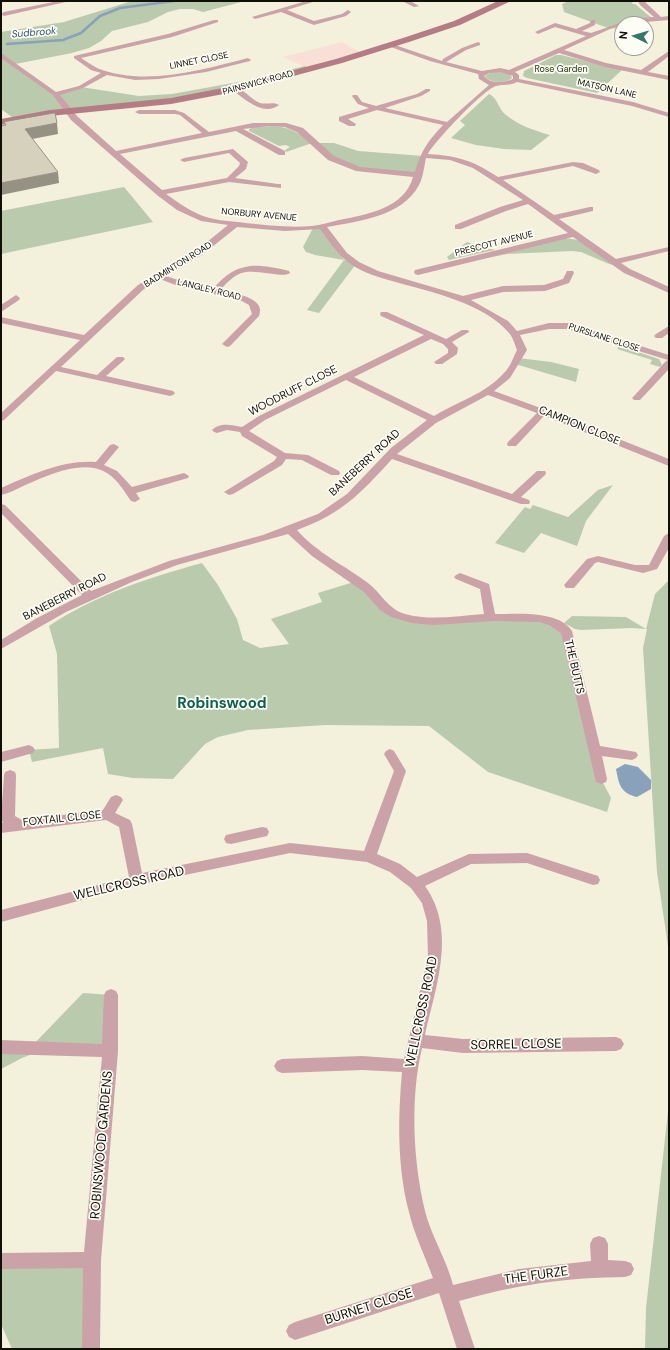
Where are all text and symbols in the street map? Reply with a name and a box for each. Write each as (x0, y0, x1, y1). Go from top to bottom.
north arrow (614, 16, 654, 56)
water label: Sudbrook (11, 25, 57, 41)
text: N (616, 30, 630, 40)
street label: LINNET CLOSE (169, 50, 229, 72)
park label: Rose Garden (534, 65, 588, 75)
street label: PAINSWICK ROAD (221, 68, 295, 98)
street label: MATSON LANE (576, 77, 638, 101)
street label: NORBURY AVENUE (221, 206, 297, 224)
street label: PRESCOTT AVENUE (454, 229, 534, 259)
street label: BADMINTON ROAD (142, 240, 214, 290)
street label: LANGLEY ROAD (176, 277, 242, 303)
street label: PURSLANE CLOSE (567, 321, 641, 355)
street label: WOODRUFF CLOSE (247, 363, 339, 419)
street label: CAMPION CLOSE (537, 404, 621, 448)
street label: BANEBERRY ROAD (327, 427, 403, 499)
street label: BANEBERRY ROAD (21, 570, 109, 624)
street label: THE BUTTS (561, 639, 587, 695)
district label: Robinswood (177, 695, 267, 713)
street label: FOXTAIL CLOSE (22, 808, 102, 830)
street label: WELLCROSS ROAD (72, 864, 186, 904)
street label: WELLCROSS ROAD (403, 955, 441, 1069)
street label: SORREL CLOSE (470, 1036, 562, 1054)
street label: ROBINSWOOD GARDENS (88, 1070, 116, 1220)
street label: THE FURZE (503, 1264, 569, 1288)
street label: BURNET CLOSE (323, 1285, 415, 1329)

